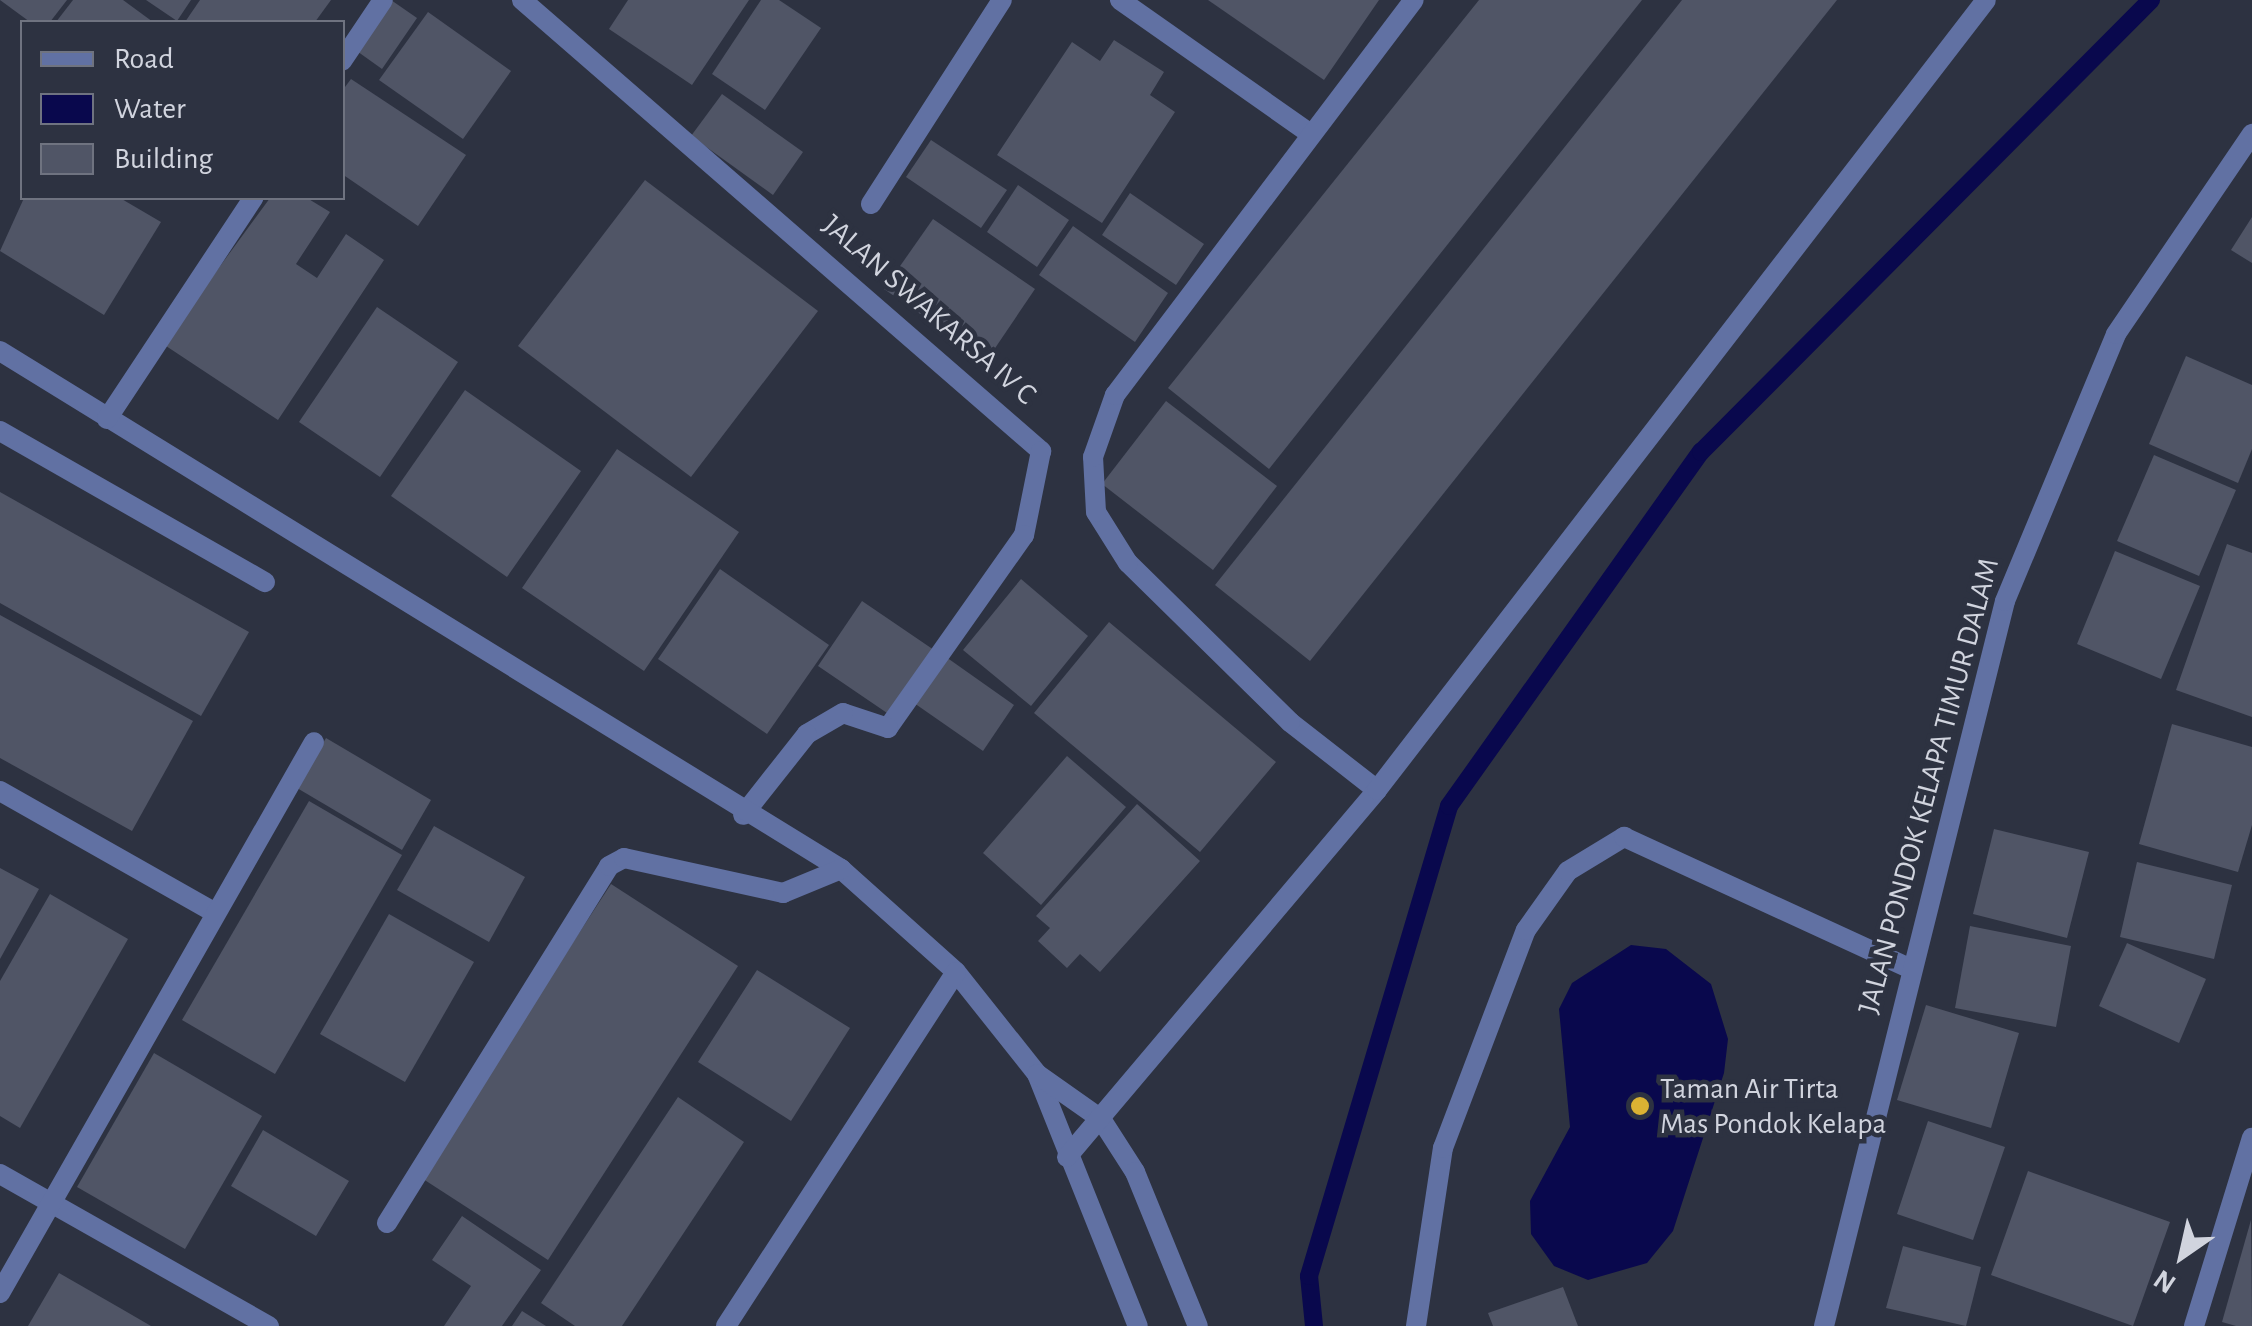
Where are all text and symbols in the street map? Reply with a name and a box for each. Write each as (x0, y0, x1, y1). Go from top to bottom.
legend (20, 20, 345, 200)
text: Road (114, 44, 174, 74)
text: Water (114, 94, 186, 124)
text: Building (114, 144, 213, 174)
street label: JALAN SWAKARSA IV C (815, 207, 1043, 413)
street label: JALAN PONDOK KELAPA TIMUR DALAM (1851, 554, 2007, 1018)
place label: Taman Air Tirta Mas Pondok Kelapa (1660, 1071, 1886, 1142)
marker: Taman Air Tirta Mas Pondok Kelapa (1629, 1095, 1651, 1117)
north arrow (2132, 1206, 2232, 1306)
text: N (2149, 1264, 2181, 1298)

